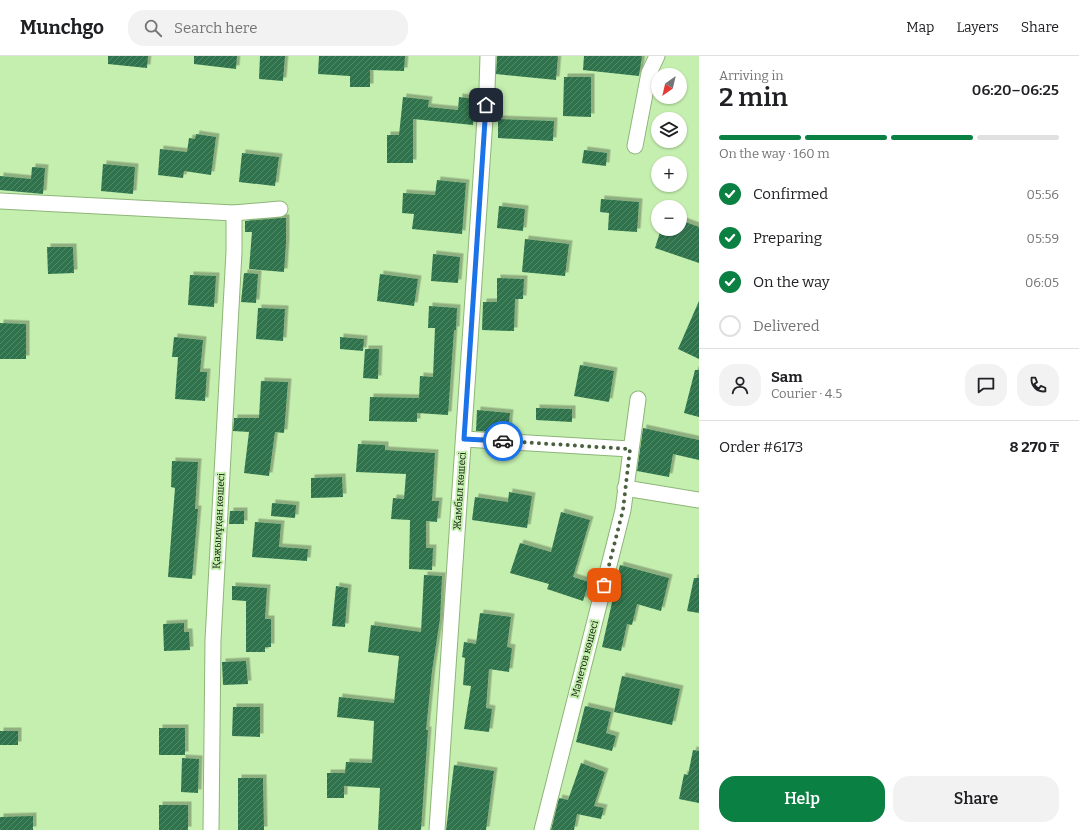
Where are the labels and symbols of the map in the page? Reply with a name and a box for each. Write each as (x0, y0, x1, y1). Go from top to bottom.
north arrow (651, 68, 687, 104)
pin (469, 88, 503, 122)
courier (483, 421, 523, 461)
street label: Жамбыл көшесі (450, 451, 469, 530)
street label: Қажымұқан көшесі (210, 473, 228, 569)
pin (587, 568, 621, 602)
street label: Мәметов көшесі (569, 619, 601, 699)

